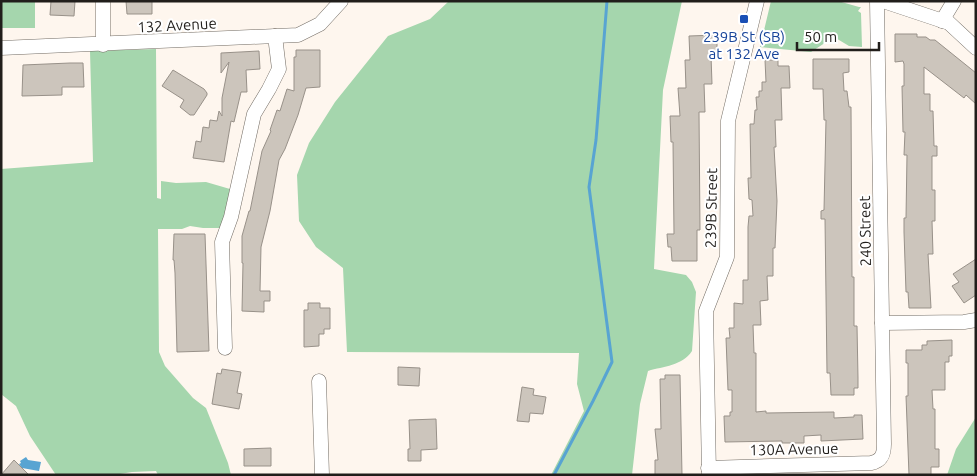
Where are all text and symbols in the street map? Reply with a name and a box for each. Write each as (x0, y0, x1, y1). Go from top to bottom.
marker: 239B St (SB) at 132 Ave (738, 13, 750, 25)
street label: 132 Avenue (137, 14, 217, 36)
scale bar (797, 20, 880, 52)
place label: 239B St (SB) at 132 Ave (703, 28, 785, 62)
text: 50 m (804, 28, 837, 45)
street label: 239B Street (702, 168, 720, 248)
street label: 240 Street (856, 195, 874, 266)
street label: 130A Avenue (749, 440, 839, 458)

